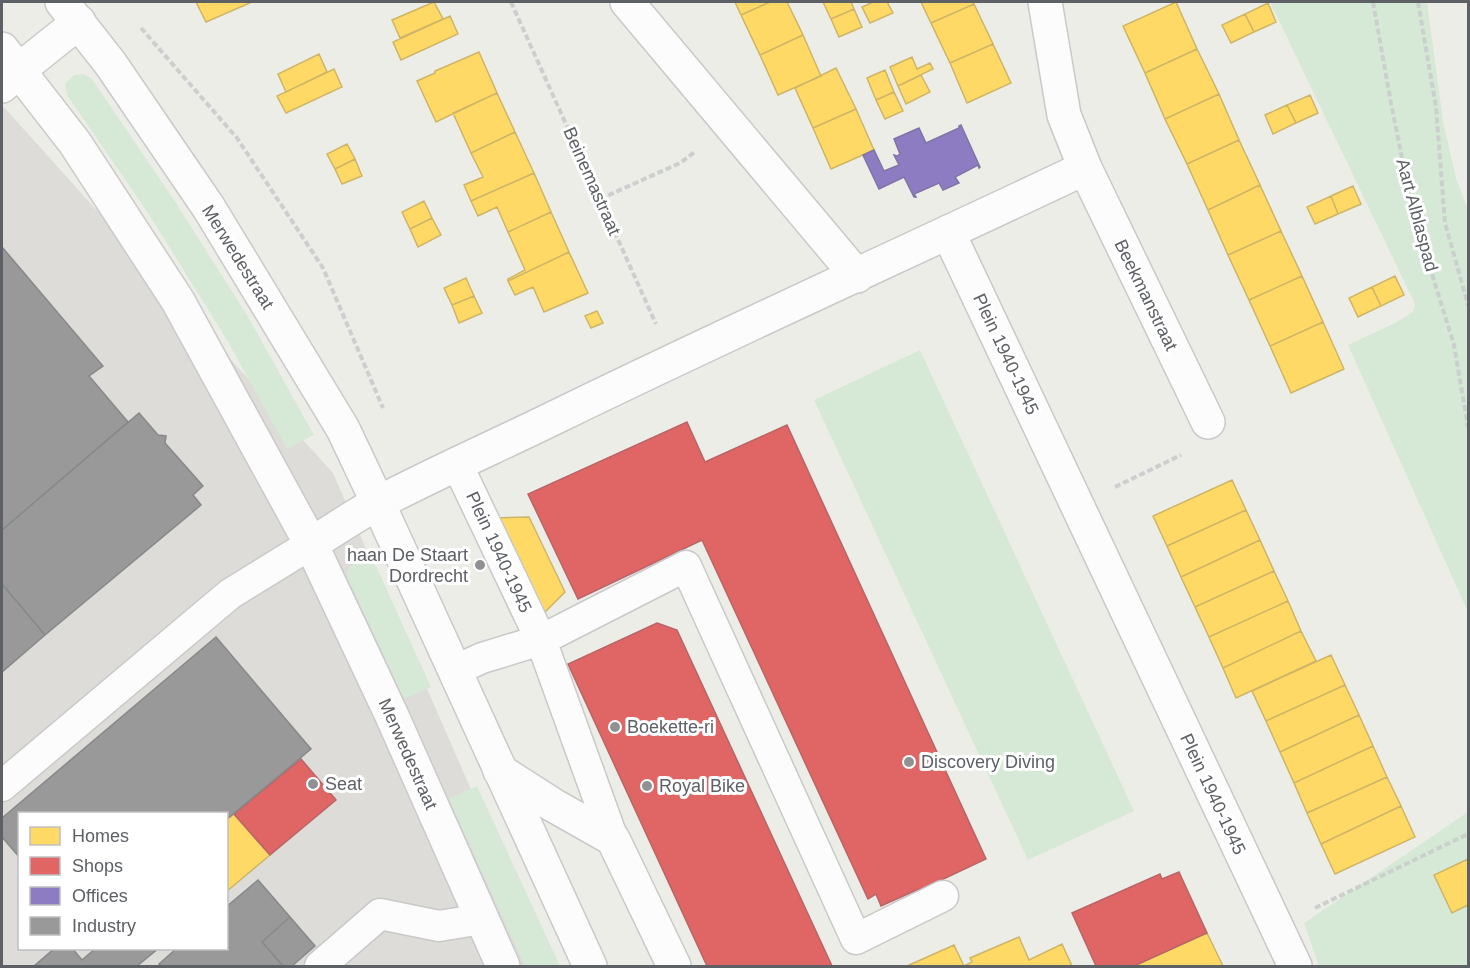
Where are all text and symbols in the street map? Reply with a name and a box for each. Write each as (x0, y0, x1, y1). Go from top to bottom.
street label: Beinemastraat (559, 124, 625, 238)
street label: Aart Alblaspad (1392, 156, 1442, 274)
street label: Merwedestraat (198, 201, 278, 313)
street label: Beekmanstraat (1110, 236, 1182, 354)
street label: Plein 1940-1945 (969, 290, 1043, 418)
street label: Plein 1940-1945 (462, 488, 536, 616)
place label: haan De Staart Dordrecht (347, 545, 468, 586)
marker: haan De Staart Dordrecht (473, 558, 487, 572)
street label: Merwedestraat (375, 696, 441, 812)
place label: Boekette-ri (627, 717, 714, 737)
marker: Boekette-ri (608, 720, 622, 734)
street label: Plein 1940-1945 (1176, 730, 1250, 858)
place label: Discovery Diving (921, 752, 1055, 772)
marker: Discovery Diving (902, 755, 916, 769)
place label: Seat (325, 774, 362, 794)
place label: Royal Bike (659, 776, 745, 796)
marker: Seat (306, 777, 320, 791)
marker: Royal Bike (640, 779, 654, 793)
legend (18, 812, 228, 950)
text: Homes (72, 826, 129, 846)
text: Shops (72, 856, 123, 876)
text: Offices (72, 886, 128, 906)
text: Industry (72, 916, 136, 936)

